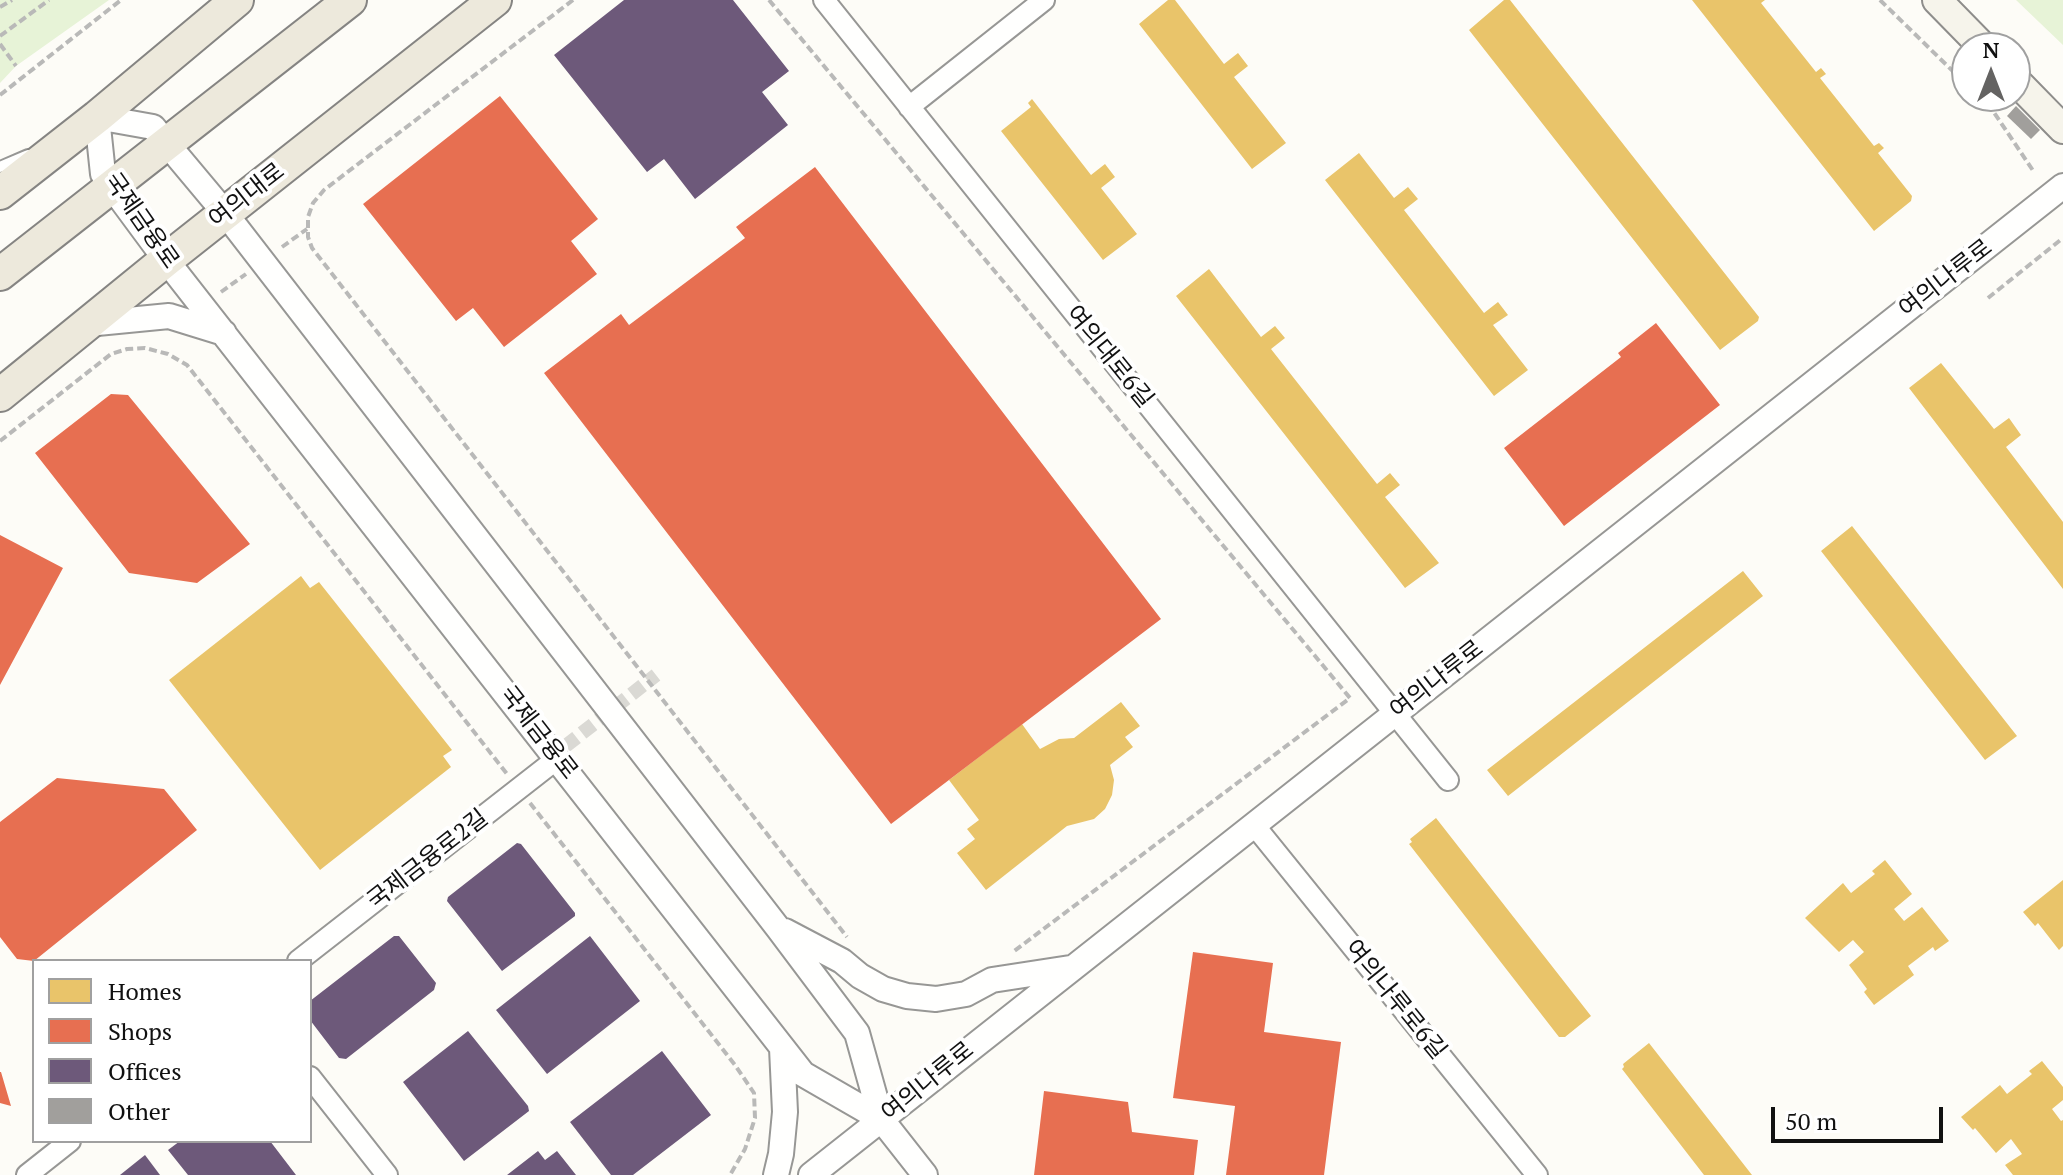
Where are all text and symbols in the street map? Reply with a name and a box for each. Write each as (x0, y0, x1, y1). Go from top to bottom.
north arrow (1951, 32, 2031, 112)
text: N (1983, 35, 1999, 64)
street label: 여의대로 (203, 157, 291, 235)
street label: 국제금융로 (98, 168, 184, 274)
street label: 여의나루로 (1894, 234, 1998, 324)
street label: 여의대로6길 (1059, 300, 1159, 414)
street label: 여의나루로 (1385, 635, 1489, 725)
street label: 국제금융로 (493, 681, 583, 785)
street label: 국제금융로2길 (362, 804, 494, 916)
street label: 여의나루로6길 (1338, 934, 1452, 1066)
legend (32, 959, 312, 1143)
text: Homes (108, 975, 182, 1007)
text: Shops (108, 1015, 172, 1047)
street label: 여의나루로 (876, 1036, 980, 1128)
text: Offices (108, 1055, 182, 1087)
scale bar (1775, 1091, 1947, 1141)
text: Other (108, 1095, 170, 1127)
text: 50 m (1785, 1105, 1837, 1137)

